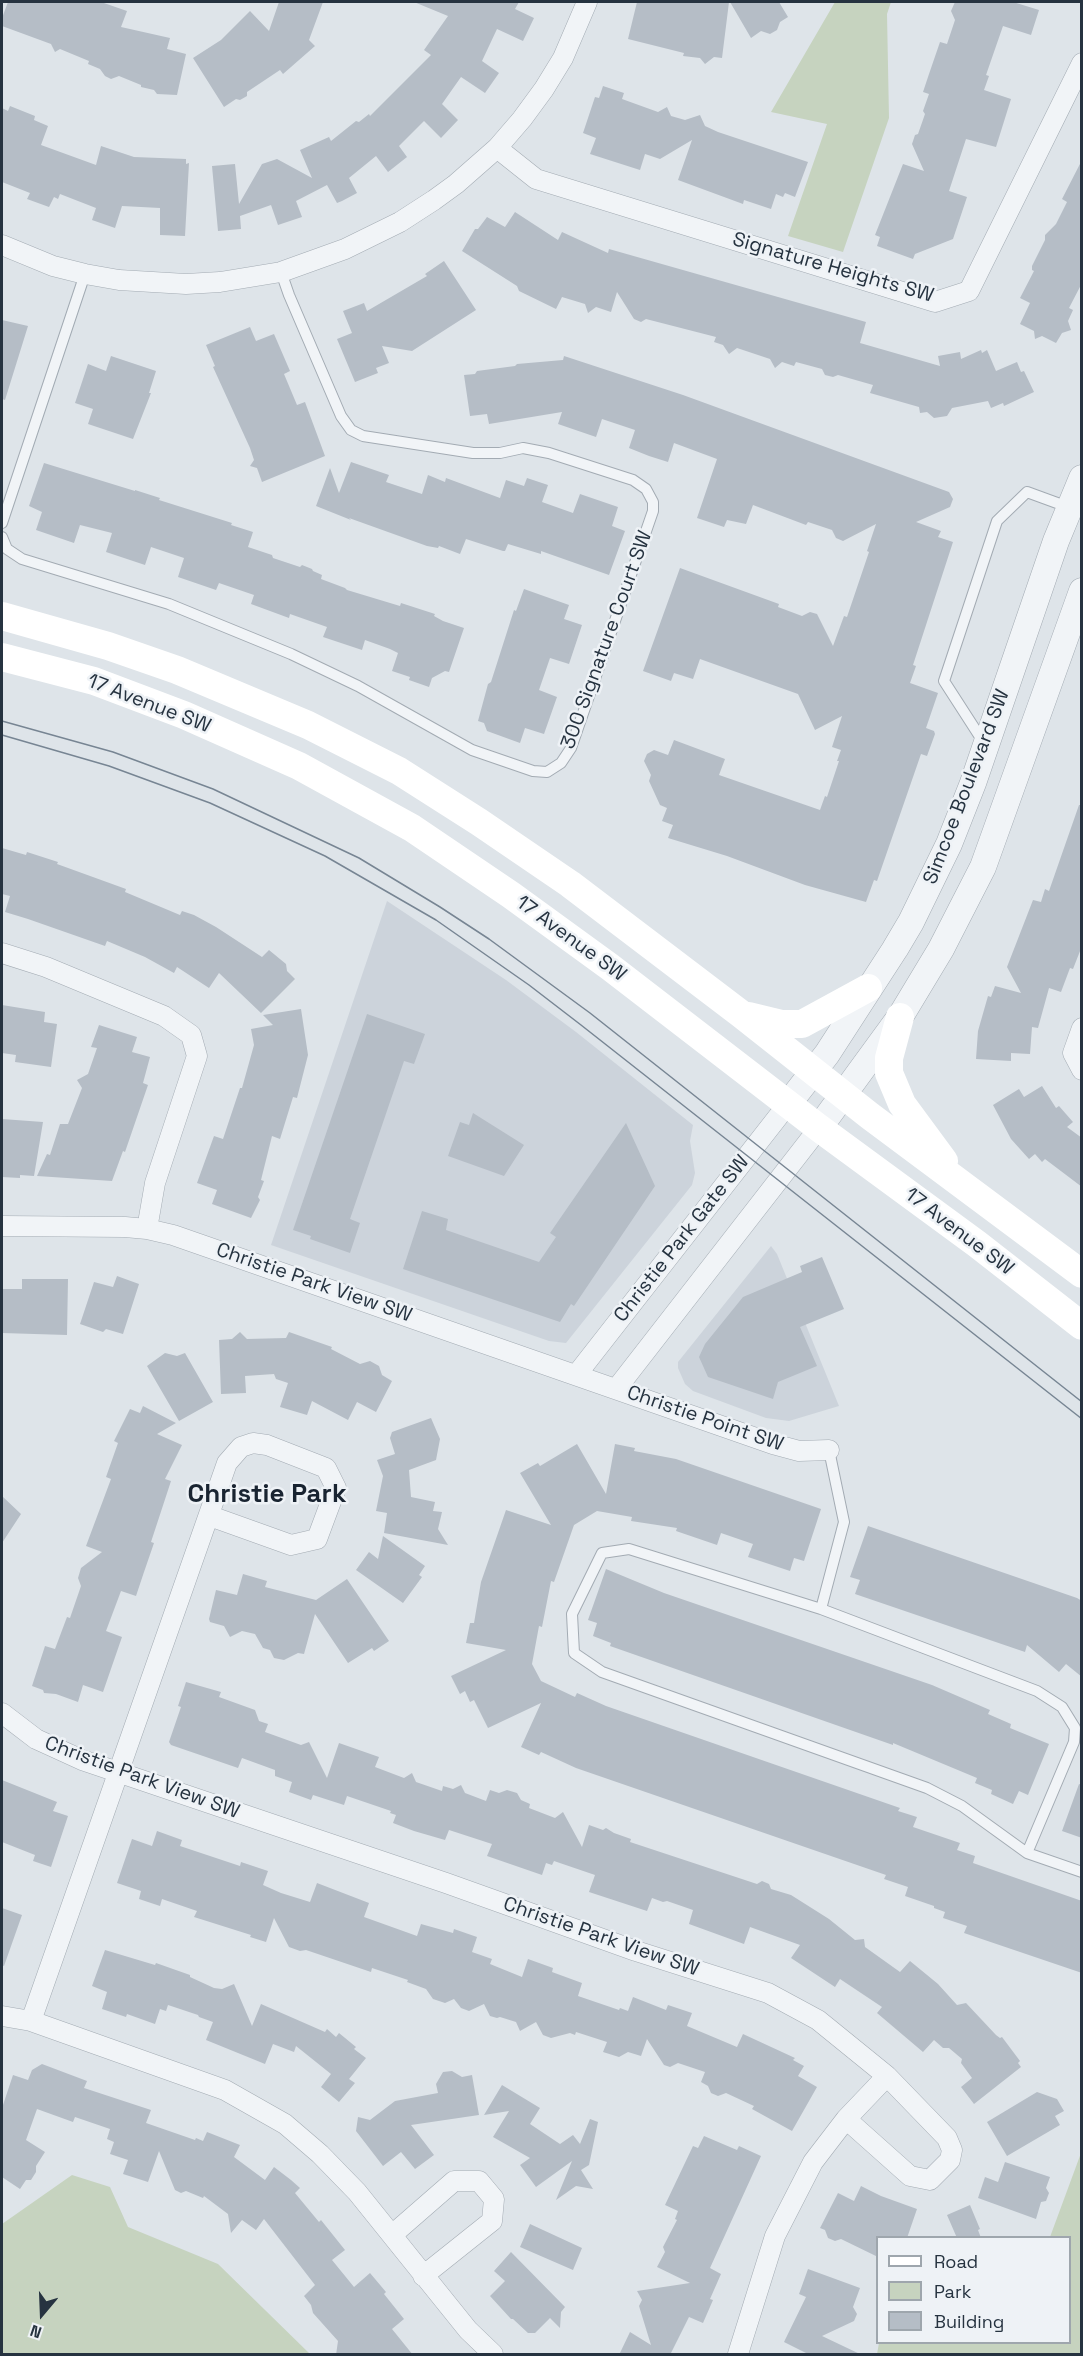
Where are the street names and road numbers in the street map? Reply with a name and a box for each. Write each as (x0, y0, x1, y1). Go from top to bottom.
street label: Signature Heights SW (730, 228, 936, 308)
street label: 300 Signature Court SW (556, 528, 658, 752)
street label: 17 Avenue SW (84, 669, 214, 739)
street label: Simcoe Boulevard SW (919, 686, 1015, 888)
street label: 17 Avenue SW (511, 891, 631, 987)
street label: Christie Park Gate SW (609, 1151, 755, 1327)
street label: 17 Avenue SW (900, 1183, 1018, 1281)
street label: Christie Park View SW (213, 1238, 415, 1328)
street label: Christie Point SW (624, 1381, 786, 1457)
street label: Christie Park View SW (41, 1732, 243, 1824)
street label: Christie Park View SW (500, 1892, 702, 1982)

